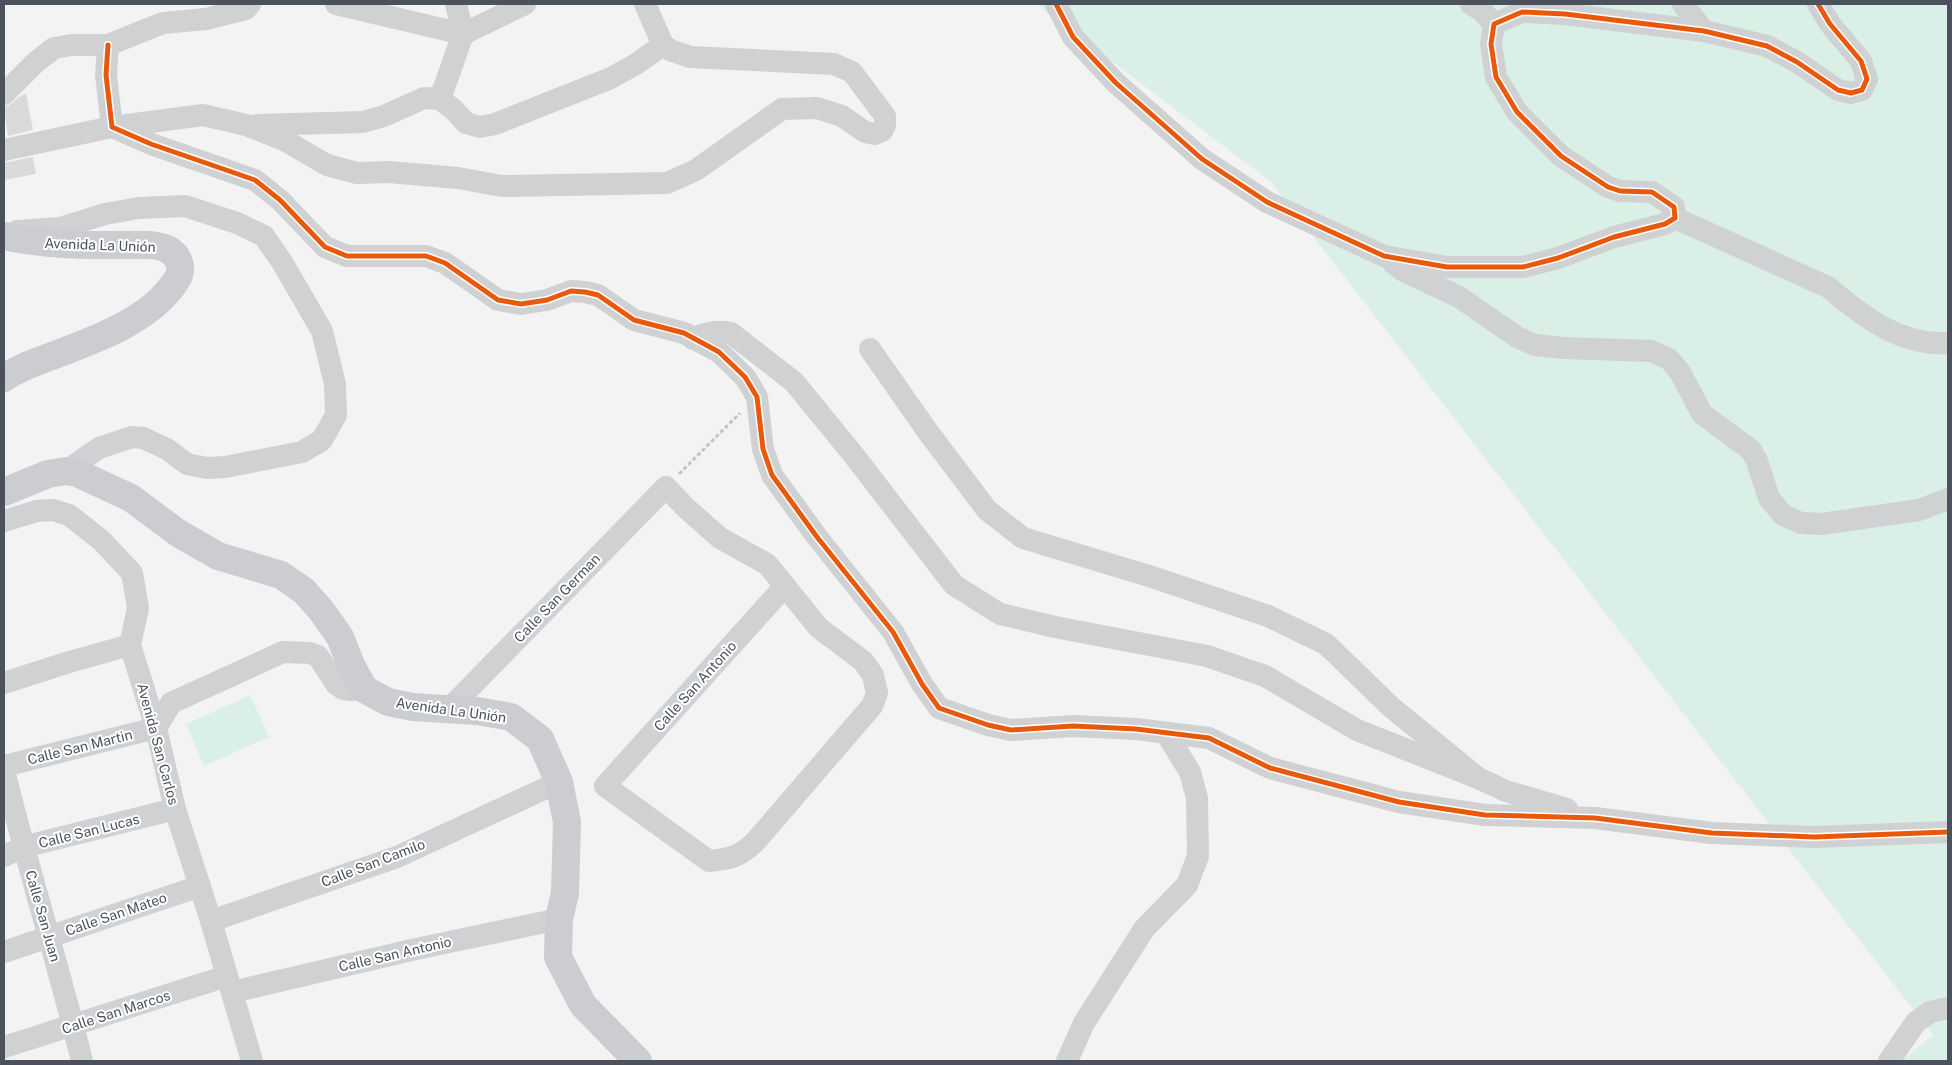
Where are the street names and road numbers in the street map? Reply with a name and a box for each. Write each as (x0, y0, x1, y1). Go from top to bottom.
street label: Avenida La Unión (44, 235, 156, 255)
street label: Calle San German (511, 551, 603, 645)
street label: Calle San Antonio (650, 638, 740, 734)
street label: Avenida San Carlos (134, 681, 182, 807)
street label: Avenida La Unión (395, 694, 507, 726)
street label: Calle San Martin (26, 726, 134, 768)
street label: Calle San Lucas (37, 811, 141, 851)
street label: Calle San Camilo (319, 836, 427, 890)
street label: Calle San Juan (22, 868, 64, 964)
street label: Calle San Mateo (63, 889, 169, 939)
street label: Calle San Antonio (337, 933, 453, 975)
street label: Calle San Marcos (60, 987, 172, 1037)

